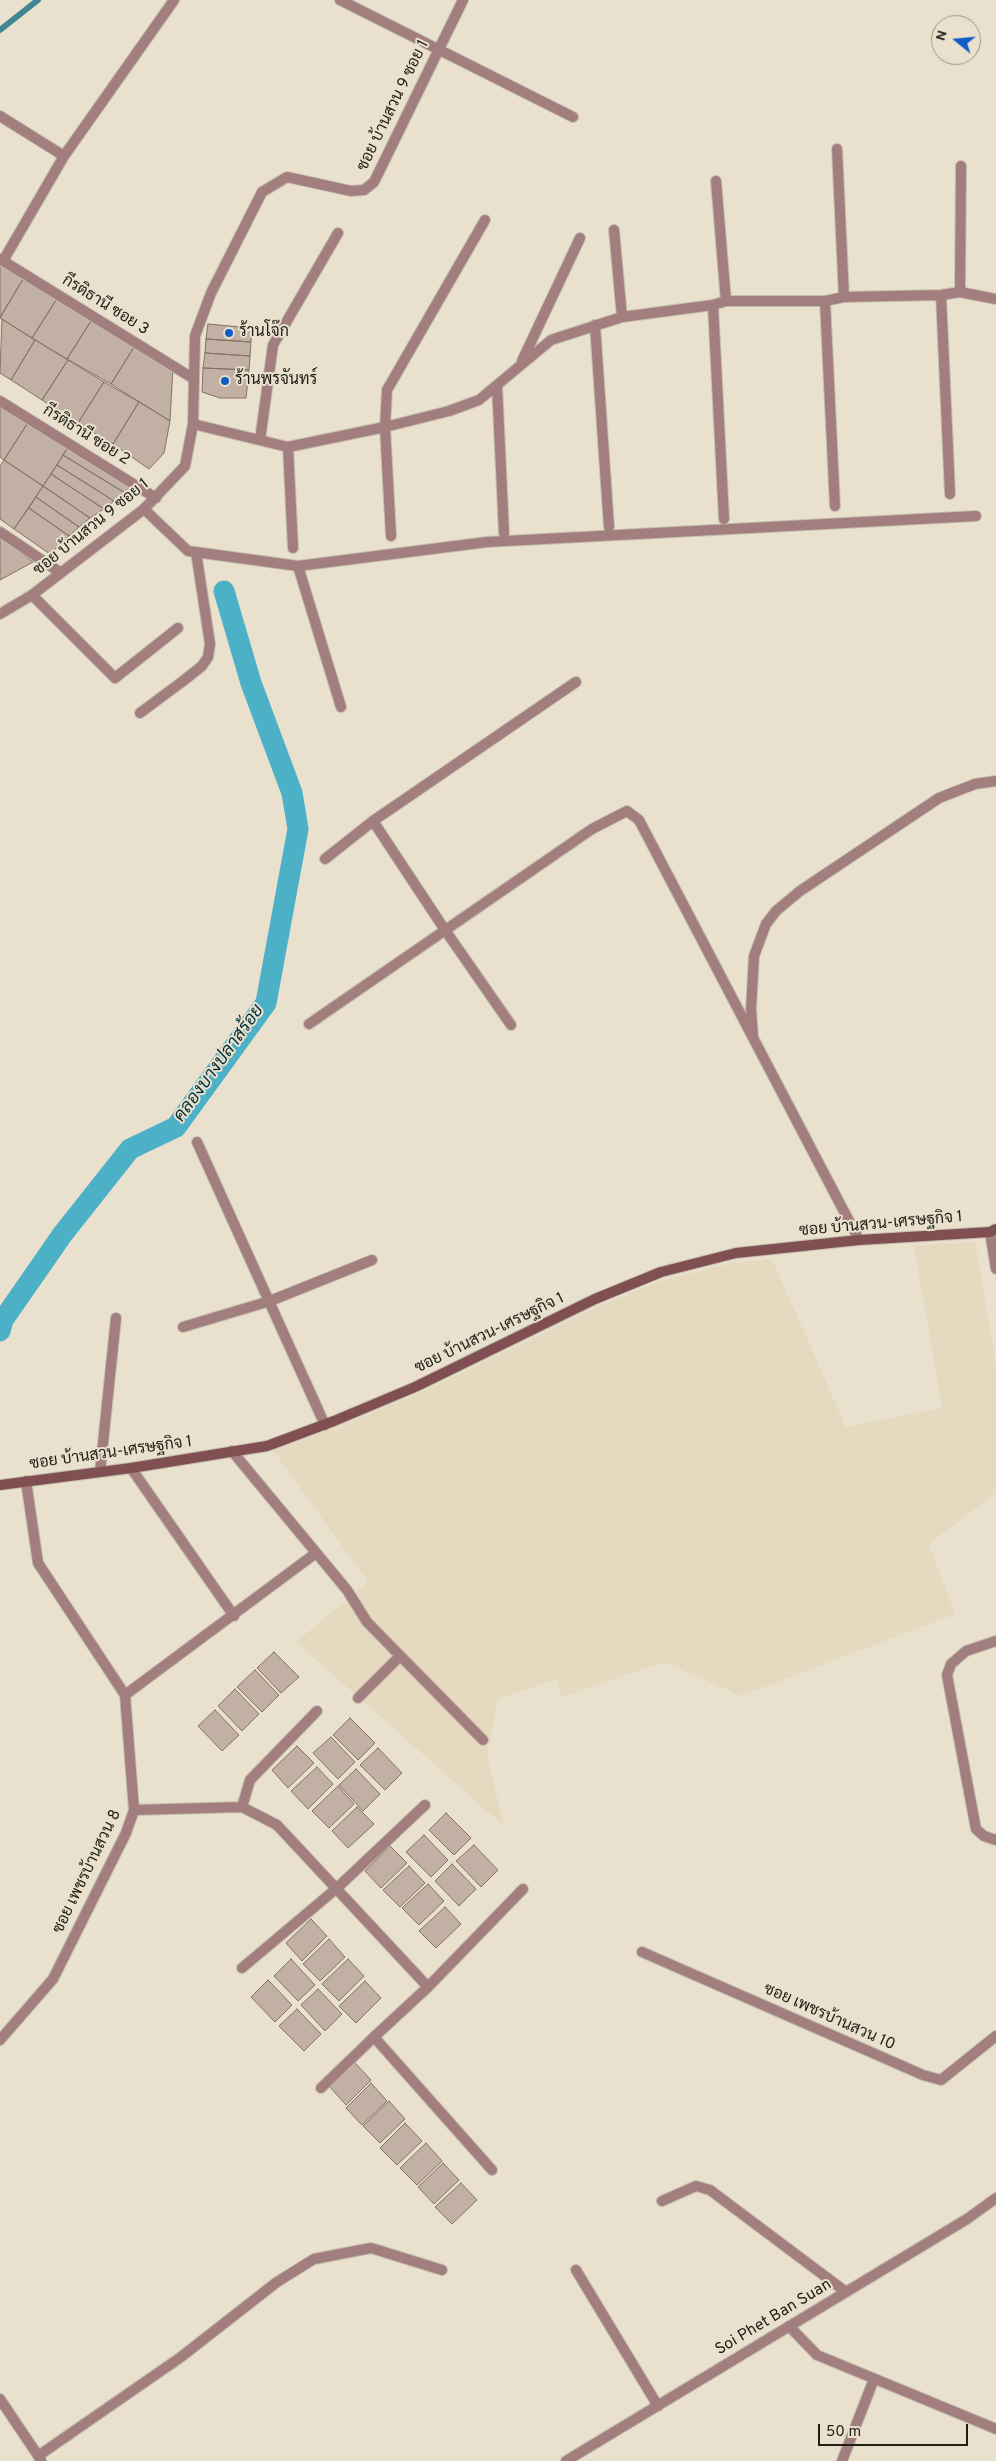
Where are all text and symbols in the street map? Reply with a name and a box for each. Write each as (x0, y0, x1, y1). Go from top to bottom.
north arrow (931, 15, 981, 65)
text: N (933, 28, 952, 43)
street label: ซอย บ้านสวน 9 ซอย 1 (354, 37, 434, 175)
street label: กีรติธานี ซอย 3 (58, 272, 152, 340)
place label: ร้านโจ๊ก (239, 323, 289, 343)
marker: ร้านโจ๊ก (223, 327, 235, 339)
place label: ร้านพรจันทร์ (235, 371, 317, 391)
marker: ร้านพรจันทร์ (219, 375, 231, 387)
street label: กีรติธานี ซอย 2 (39, 402, 133, 470)
street label: ซอย บ้านสวน 9 ซอย 1 (30, 475, 154, 581)
water label: คลองบางปลาสร้อย (170, 1001, 270, 1127)
street label: ซอย บ้านสวน-เศรษฐกิจ 1 (798, 1208, 964, 1242)
street label: ซอย บ้านสวน-เศรษฐกิจ 1 (412, 1289, 568, 1379)
street label: ซอย บ้านสวน-เศรษฐกิจ 1 (28, 1433, 194, 1475)
street label: ซอย เพชรบ้านสวน 8 (50, 1807, 126, 1937)
street label: ซอย เพชรบ้านสวน 10 (760, 1980, 898, 2056)
street label: Soi Phet Ban Suan (712, 2276, 836, 2360)
scale bar (821, 2414, 971, 2446)
text: 50 m (826, 2423, 861, 2442)

